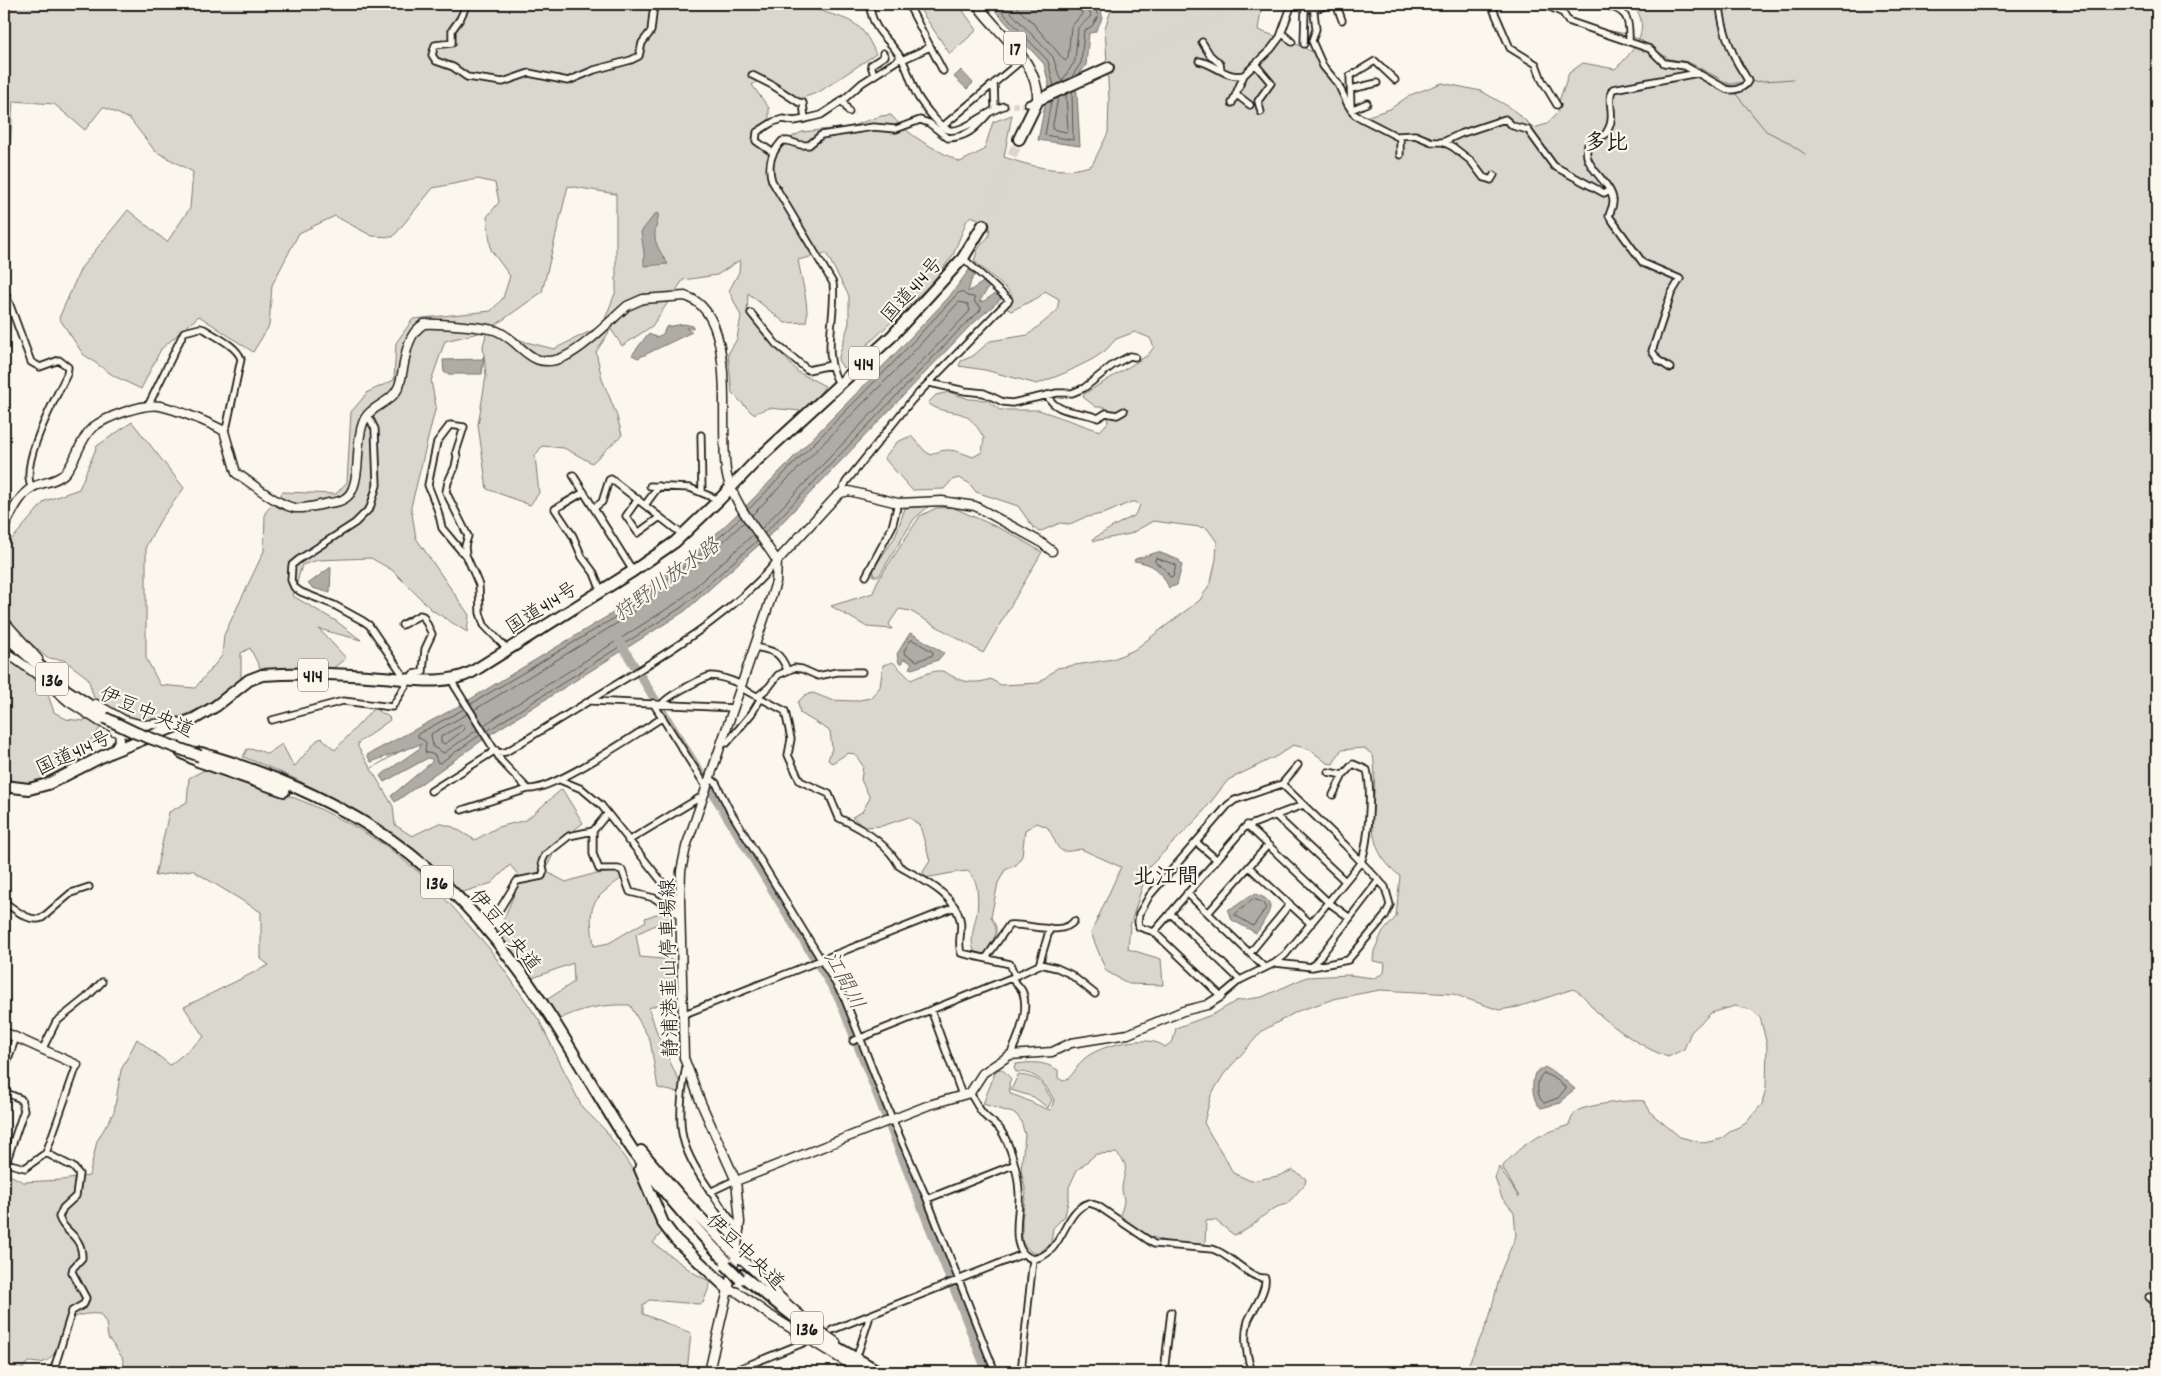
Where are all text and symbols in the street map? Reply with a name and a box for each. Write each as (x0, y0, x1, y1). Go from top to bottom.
road number: 17 (1004, 32, 1026, 64)
district label: 多比 (1584, 129, 1628, 160)
street label: 国道414号 (876, 252, 951, 330)
road number: 414 (849, 346, 879, 379)
water label: 狩野川放水路 (608, 532, 728, 631)
street label: 国道414号 (501, 576, 584, 643)
road number: 414 (298, 658, 328, 692)
road number: 136 (36, 662, 68, 696)
street label: 伊豆中央道 (94, 681, 197, 746)
street label: 国道414号 (32, 725, 117, 785)
district label: 北江間 (1133, 863, 1199, 894)
road number: 136 (421, 866, 453, 899)
street label: 静浦港韮山停車場線 (655, 878, 687, 1058)
street label: 伊豆中央道 (461, 884, 546, 980)
water label: 江間川 (814, 947, 870, 1016)
street label: 伊豆中央道 (698, 1208, 790, 1298)
road number: 136 (791, 1312, 823, 1345)

